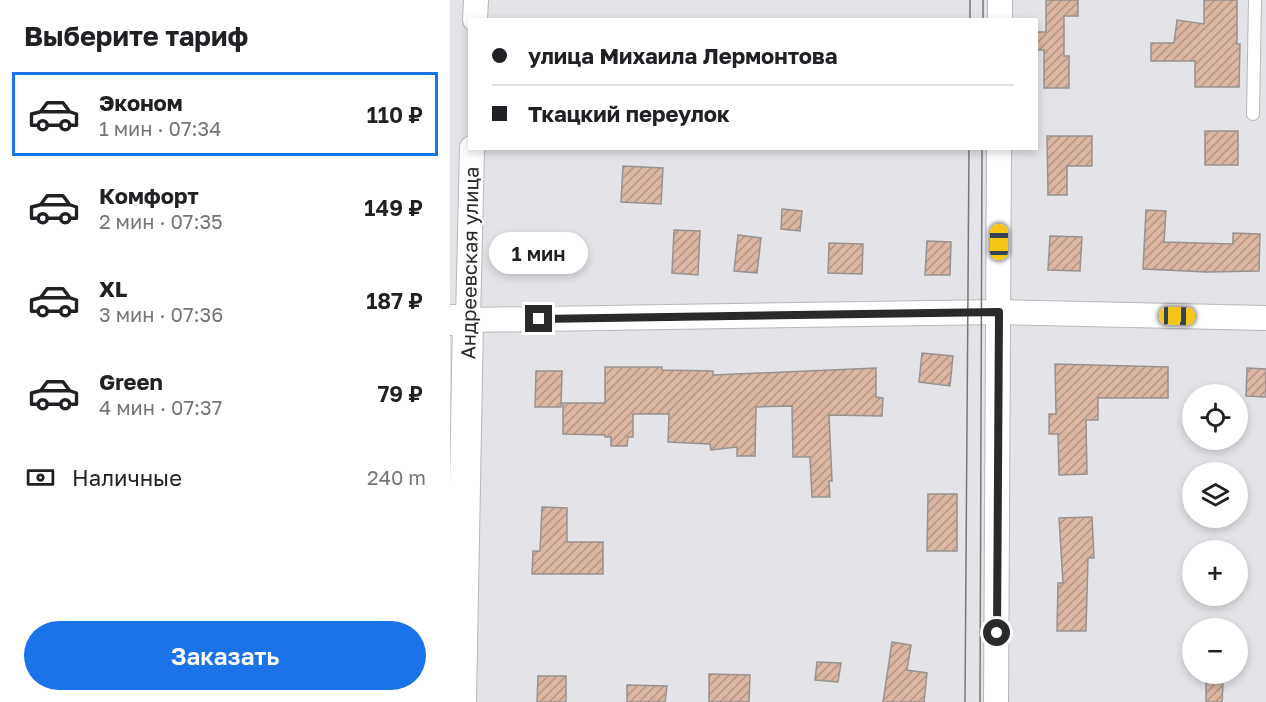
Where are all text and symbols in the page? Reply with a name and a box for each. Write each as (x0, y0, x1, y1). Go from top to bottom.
text: Выберите тариф (24, 20, 248, 52)
text: улица Михаила Лермонтова (528, 42, 838, 69)
icon: car (27, 87, 81, 141)
text: Эконом (99, 89, 183, 116)
text: Ткацкий переулок (528, 100, 730, 127)
text: 110 ₽ (367, 101, 423, 128)
text: 1 мин · 07:34 (99, 116, 221, 140)
street label: Андреевская улица (455, 166, 483, 360)
icon: car (27, 180, 81, 234)
text: Комфорт (99, 182, 199, 209)
text: 149 ₽ (364, 194, 423, 221)
text: 2 мин · 07:35 (99, 209, 223, 233)
car (990, 224, 1008, 260)
callout: 1 мин (490, 232, 588, 274)
text: 1 мин (512, 241, 565, 265)
icon: car (27, 273, 81, 327)
text: XL (99, 275, 127, 302)
text: 187 ₽ (366, 287, 423, 314)
text: 3 мин · 07:36 (99, 302, 223, 326)
route end (525, 305, 552, 332)
car (1159, 307, 1195, 325)
icon: car (27, 366, 81, 420)
text: Green (99, 368, 163, 395)
text: 79 ₽ (377, 380, 423, 407)
map controls (1182, 384, 1248, 684)
button: locate (1182, 384, 1248, 450)
text: 4 мин · 07:37 (99, 395, 222, 419)
icon: cash (24, 461, 57, 494)
button: layers (1182, 462, 1248, 528)
text: Наличные (72, 464, 182, 491)
text: 240 m (367, 465, 426, 489)
button: + (1182, 540, 1248, 606)
button: − (1182, 618, 1248, 684)
route start (983, 619, 1010, 646)
button: Заказать (24, 621, 426, 690)

